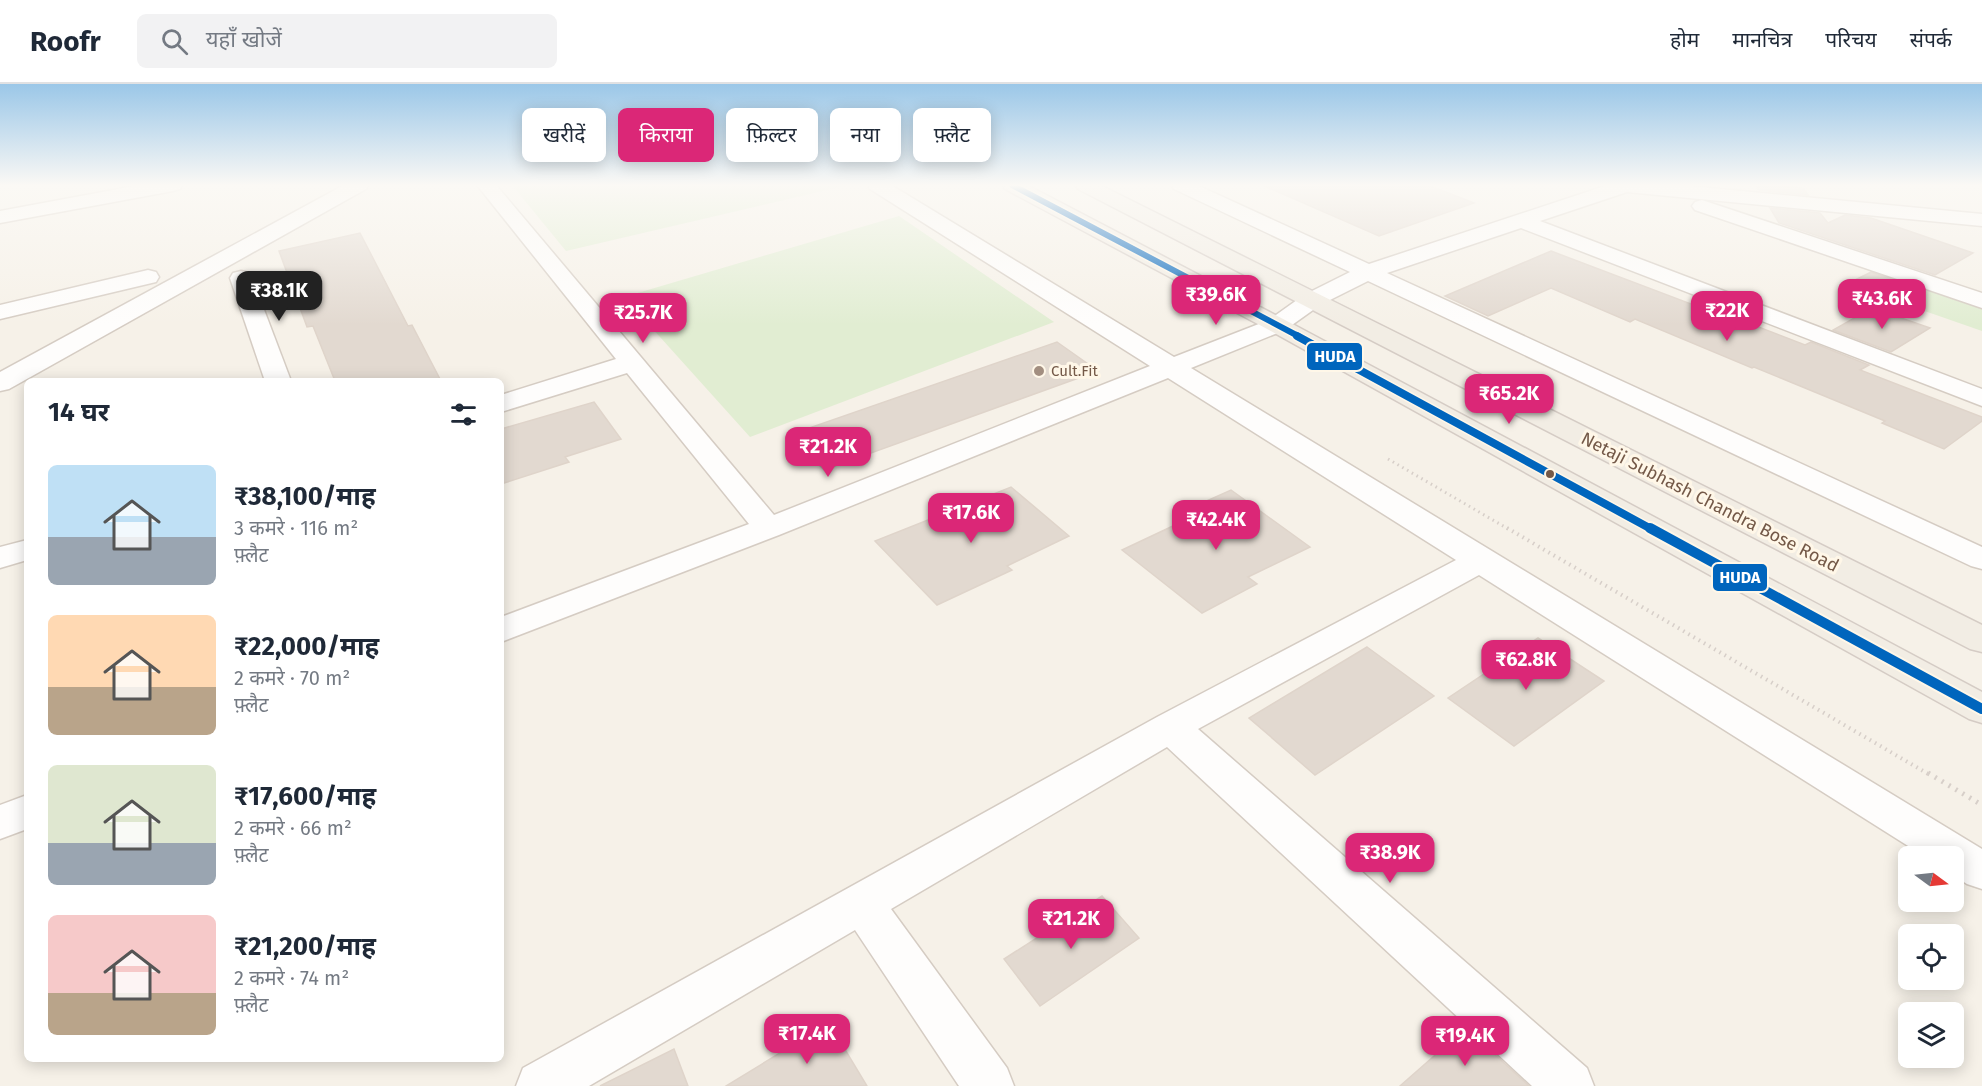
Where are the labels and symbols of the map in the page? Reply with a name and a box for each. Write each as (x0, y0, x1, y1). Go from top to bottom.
pin: ₹38.1K (230, 271, 328, 322)
pin: ₹39.6K (1167, 275, 1265, 326)
pin: ₹43.6K (1833, 279, 1931, 330)
pin: ₹22K (1691, 291, 1763, 342)
pin: ₹25.7K (594, 293, 692, 344)
line badge: HUDA (1306, 342, 1363, 371)
text: HUDA (1315, 347, 1356, 366)
place label: Cult.Fit (1051, 362, 1098, 380)
marker: Cult.Fit (1032, 364, 1046, 378)
pin: ₹65.2K (1460, 374, 1558, 425)
pin: ₹21.2K (779, 427, 877, 478)
street label: Netaji Subhash Chandra Bose Road (1577, 427, 1843, 577)
unlabelled marker (1544, 468, 1556, 480)
pin: ₹17.6K (922, 493, 1020, 544)
pin: ₹42.4K (1167, 500, 1265, 551)
line badge: HUDA (1712, 563, 1768, 592)
text: HUDA (1720, 568, 1761, 587)
pin: ₹62.8K (1477, 640, 1575, 691)
pin: ₹38.9K (1341, 833, 1439, 884)
north arrow (1898, 846, 1964, 912)
pin: ₹21.2K (1022, 899, 1120, 950)
pin: ₹17.4K (758, 1014, 856, 1065)
pin: ₹19.4K (1416, 1016, 1514, 1067)

